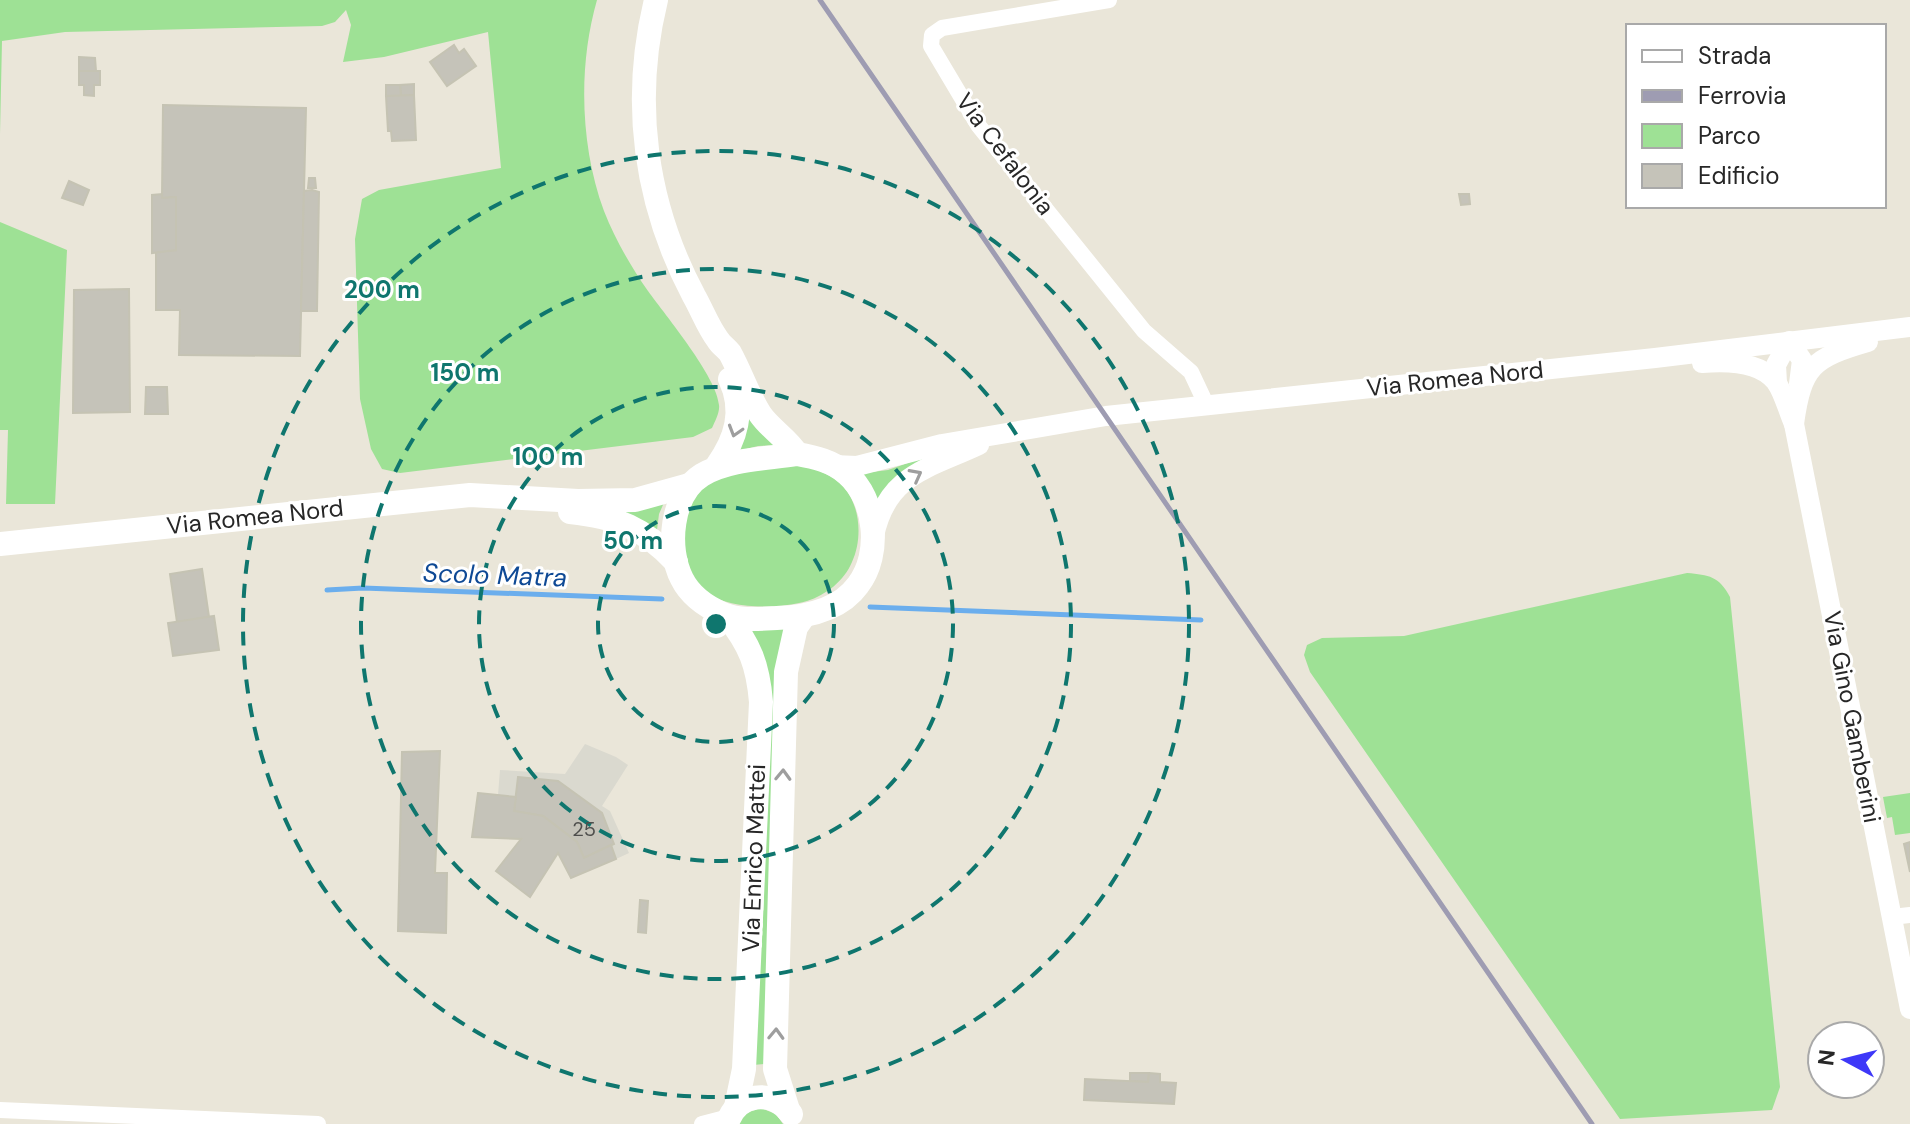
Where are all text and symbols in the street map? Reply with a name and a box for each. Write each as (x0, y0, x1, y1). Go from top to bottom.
legend (1626, 24, 1886, 208)
text: Strada (1698, 40, 1771, 71)
text: Ferrovia (1698, 80, 1786, 111)
street label: Via Cefalonia (949, 86, 1061, 221)
text: Parco (1698, 120, 1761, 151)
text: Edificio (1698, 160, 1780, 191)
text: 200 m (344, 274, 420, 305)
street label: Via Romea Nord (1365, 354, 1545, 403)
text: 150 m (431, 357, 499, 388)
one-way arrow (728, 423, 744, 437)
text: 100 m (513, 441, 583, 472)
one-way arrow (908, 469, 922, 484)
street label: Via Romea Nord (165, 492, 345, 541)
text: 50 m (603, 525, 663, 556)
water label: Scolo Matra (422, 555, 568, 595)
street label: Via Gino Gamberini (1817, 608, 1888, 825)
centre of rings (702, 610, 730, 638)
street label: Via Enrico Mattei (735, 763, 772, 953)
one-way arrow (774, 768, 791, 781)
house number: 25 (572, 816, 596, 842)
north arrow (1806, 1020, 1886, 1100)
one-way arrow (767, 1027, 784, 1040)
text: N (1811, 1048, 1842, 1067)

